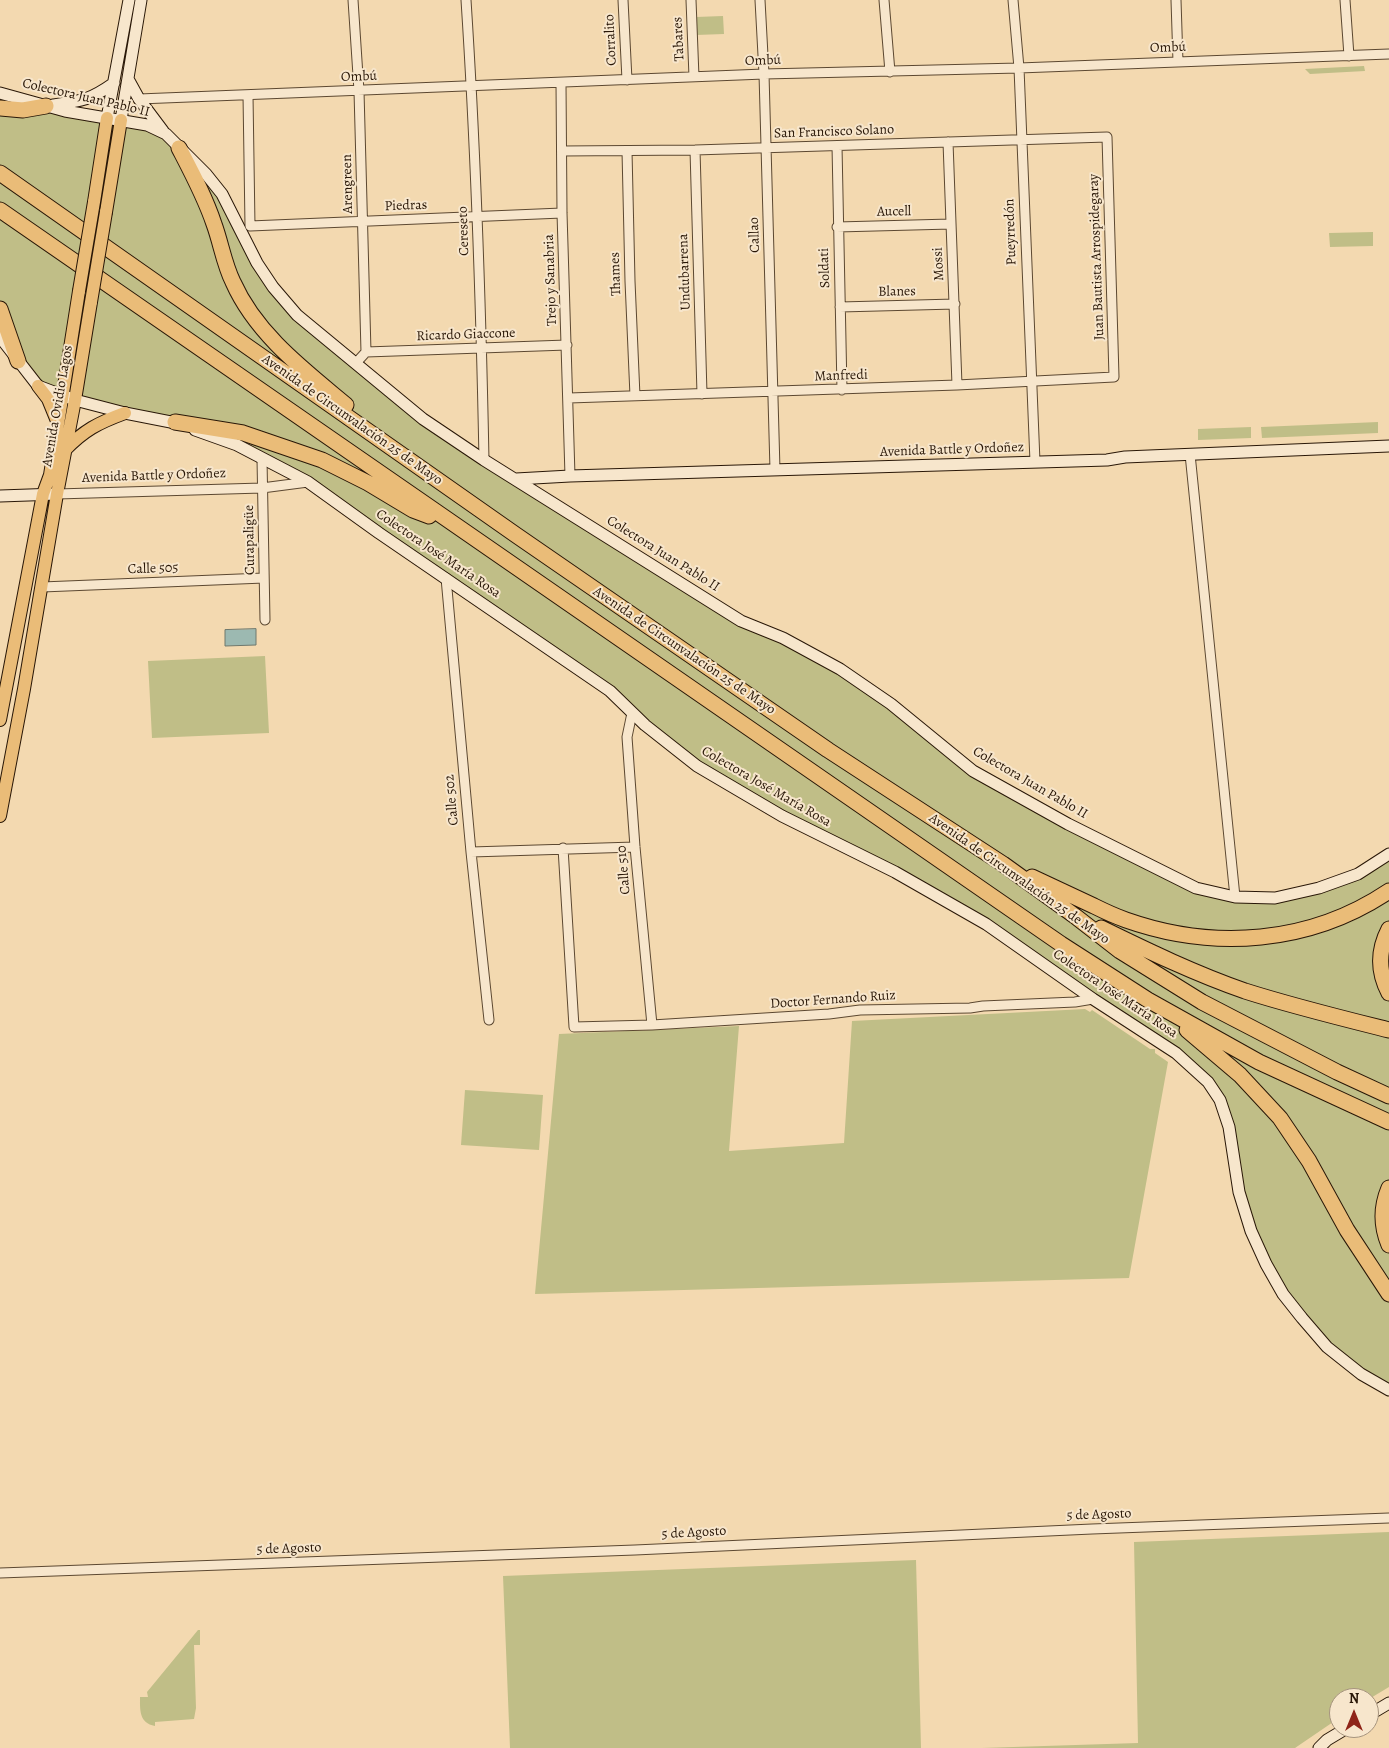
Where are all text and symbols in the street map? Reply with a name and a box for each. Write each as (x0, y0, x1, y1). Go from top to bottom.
street label: Corralito (601, 14, 621, 66)
street label: Tabares (669, 16, 689, 62)
street label: Ombú (1150, 39, 1186, 57)
street label: Ombú (745, 52, 781, 70)
street label: Ombú (341, 68, 377, 86)
street label: Colectora Juan Pablo II (21, 75, 151, 121)
street label: San Francisco Solano (774, 122, 894, 142)
street label: Arengreen (339, 154, 357, 214)
street label: Juan Bautista Arrospidegaray (1086, 174, 1108, 340)
street label: Piedras (384, 197, 428, 215)
street label: Pueyrredón (1001, 198, 1021, 266)
street label: Aucell (877, 203, 911, 221)
street label: Cereseto (455, 206, 473, 256)
street label: Callao (746, 217, 764, 253)
street label: Undubarrena (675, 233, 695, 311)
street label: Trejo y Sanabria (541, 234, 561, 326)
street label: Mossi (930, 247, 948, 281)
street label: Soldati (816, 248, 834, 288)
street label: Thames (607, 252, 625, 296)
street label: Blanes (878, 283, 916, 301)
street label: Ricardo Giaccone (416, 325, 516, 345)
street label: Avenida Ovidio Lagos (39, 344, 77, 468)
street label: Avenida de Circunvalación 25 de Mayo (259, 351, 445, 489)
street label: Manfredi (814, 367, 868, 385)
street label: Avenida Battle y Ordoñez (880, 439, 1024, 461)
street label: Avenida Battle y Ordoñez (82, 465, 226, 487)
street label: Curapaligüe (241, 505, 259, 575)
street label: Colectora José María Rosa (372, 506, 504, 602)
street label: Colectora Juan Pablo II (603, 512, 723, 596)
street label: Calle 505 (127, 560, 179, 578)
street label: Avenida de Circunvalación 25 de Mayo (590, 584, 778, 718)
street label: Colectora José María Rosa (698, 743, 834, 831)
street label: Colectora Juan Pablo II (969, 743, 1091, 823)
street label: Calle 502 (441, 774, 463, 826)
street label: Avenida de Circunvalación 25 de Mayo (926, 810, 1112, 948)
street label: Calle 510 (613, 845, 635, 895)
street label: Colectora José María Rosa (1049, 946, 1181, 1042)
street label: Doctor Fernando Ruiz (770, 987, 896, 1013)
street label: 5 de Agosto (1066, 1505, 1132, 1525)
street label: 5 de Agosto (661, 1523, 727, 1543)
street label: 5 de Agosto (256, 1539, 322, 1559)
north arrow (1329, 1688, 1379, 1738)
text: N (1349, 1689, 1359, 1708)

